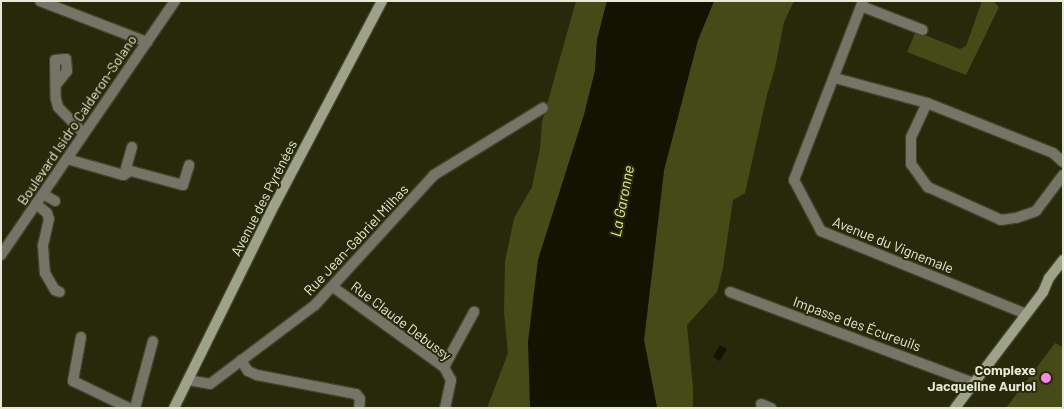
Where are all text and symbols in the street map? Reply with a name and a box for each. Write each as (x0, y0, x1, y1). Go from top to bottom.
street label: Boulevard Isidro Calderon-Solano (14, 32, 140, 208)
street label: Avenue des Pyrénées (227, 137, 301, 259)
water label: La Garonne (606, 164, 638, 238)
street label: Rue Jean-Gabriel Milhas (300, 181, 412, 299)
street label: Avenue du Vignemale (830, 213, 956, 277)
street label: Rue Claude Debussy (348, 278, 454, 364)
street label: Impasse des Écureuils (791, 293, 923, 355)
place label: Complexe Jacqueline Auriol (927, 362, 1036, 394)
marker: Complexe Jacqueline Auriol (1040, 372, 1052, 384)

